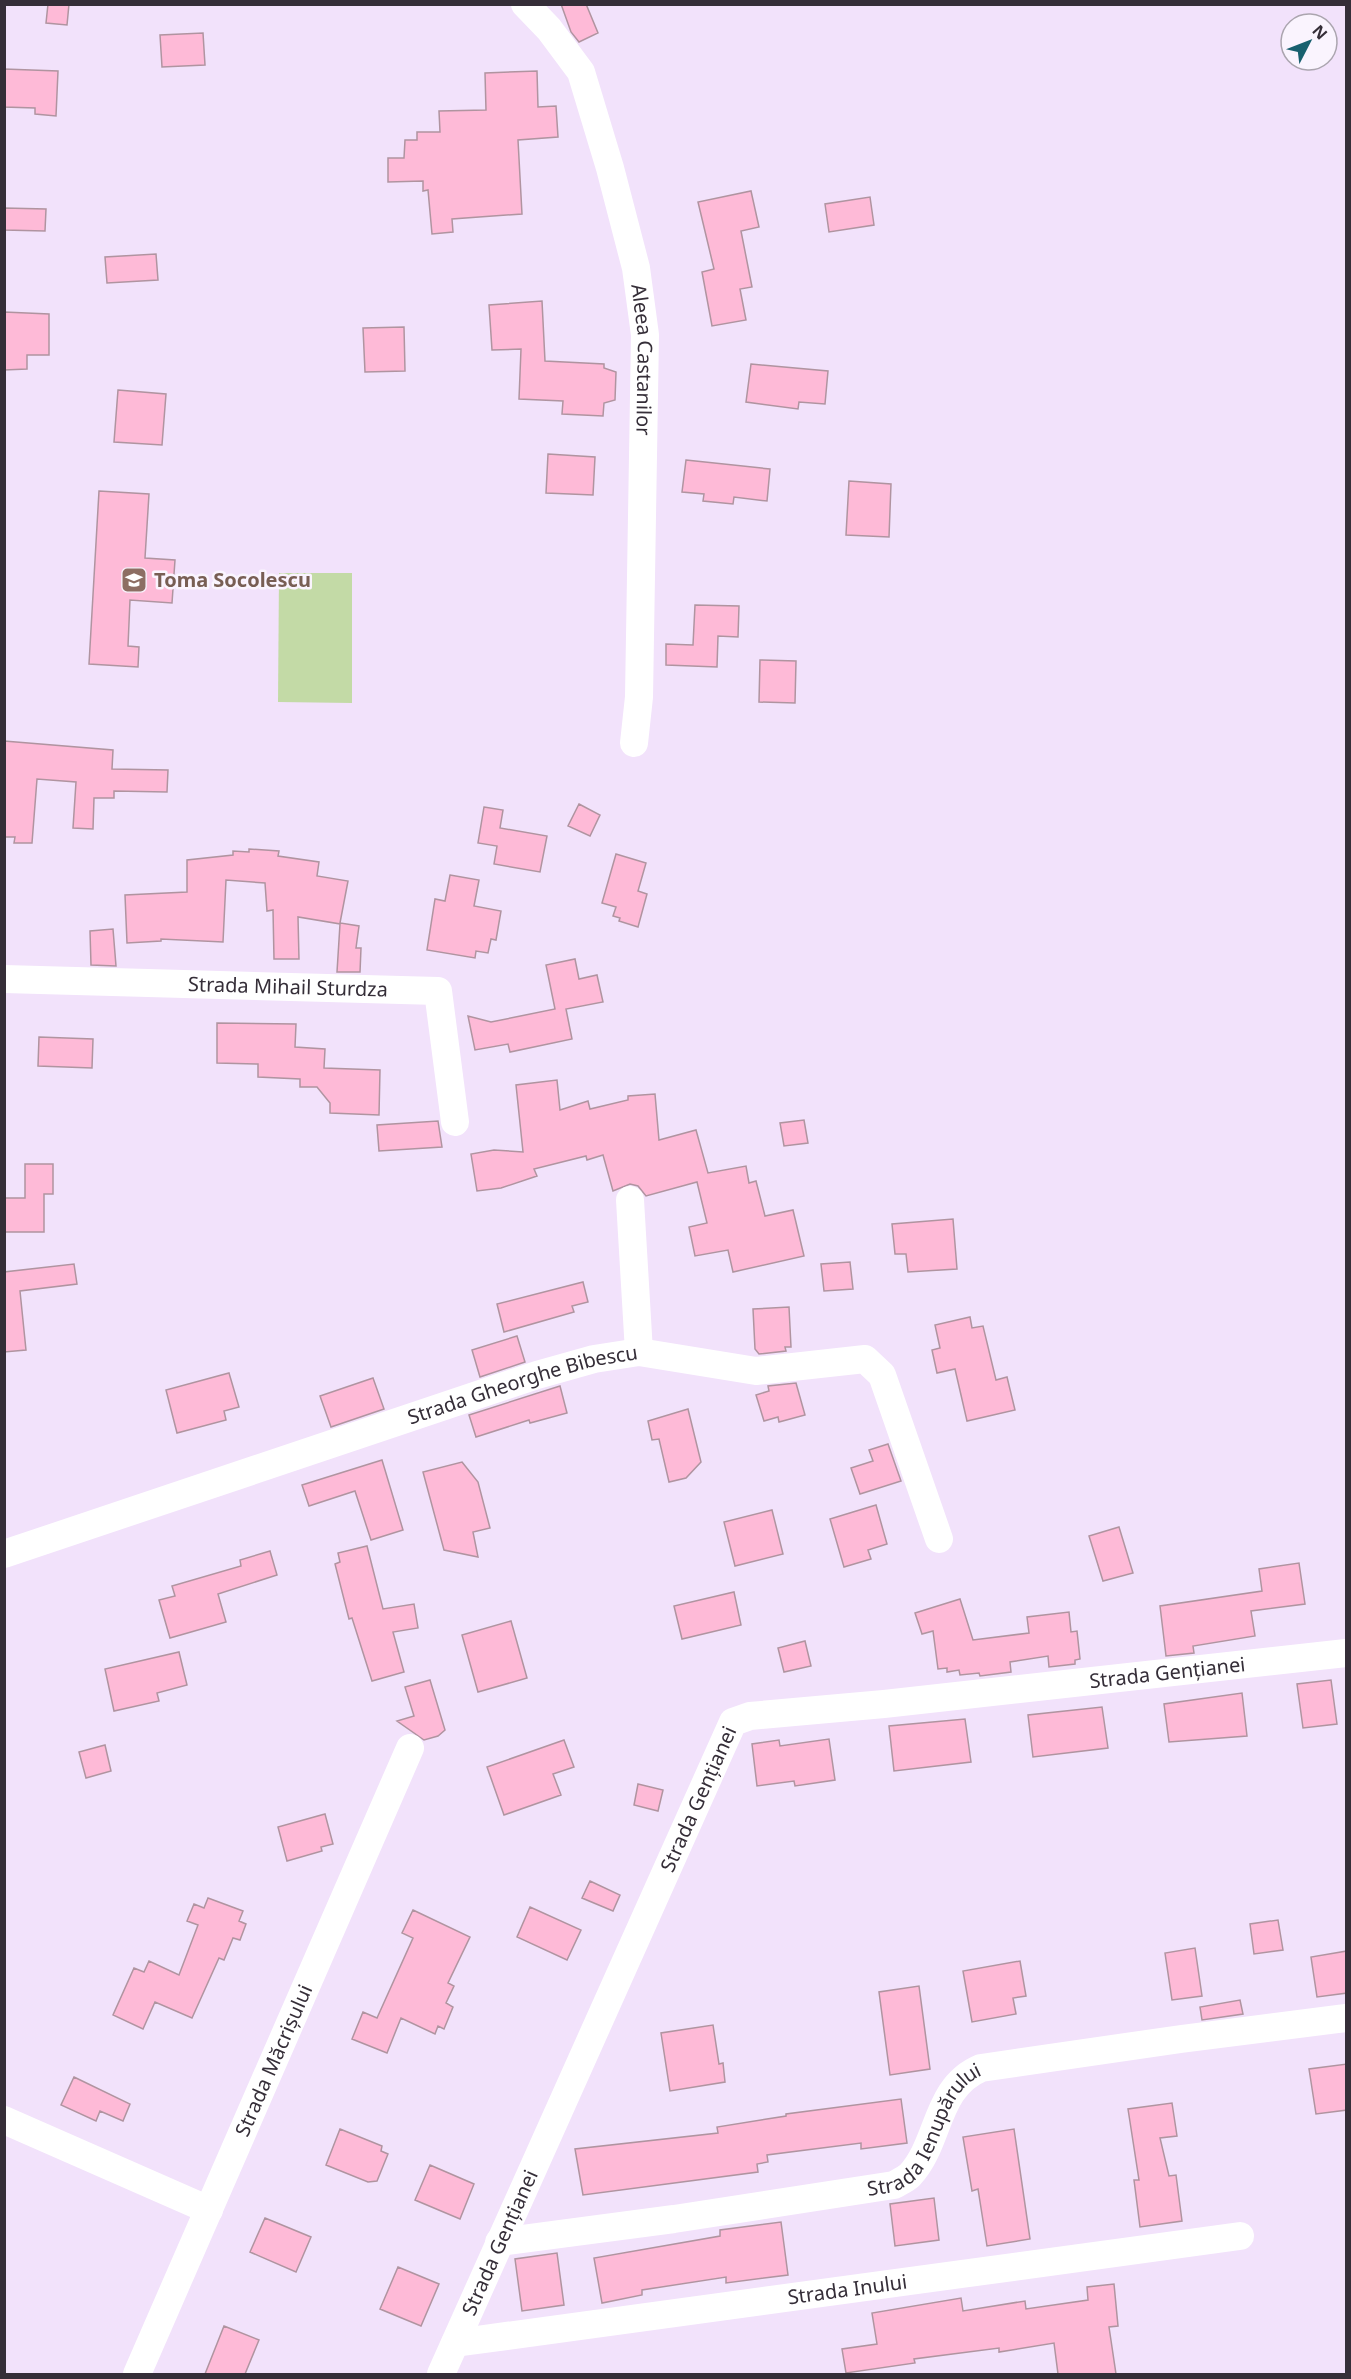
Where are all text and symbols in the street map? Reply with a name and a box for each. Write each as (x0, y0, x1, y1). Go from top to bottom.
north arrow (1279, 12, 1339, 72)
text: N (1308, 20, 1333, 44)
street label: Aleea Castanilor (625, 282, 659, 436)
school or university icon: Toma Socolescu (119, 565, 149, 595)
place label: Toma Socolescu (154, 566, 311, 593)
street label: Strada Mihail Sturdza (188, 970, 388, 1003)
street label: Strada Gheorghe Bibescu (404, 1338, 640, 1431)
street label: Strada Gențianei (1088, 1650, 1247, 1694)
street label: Strada Gențianei (654, 1722, 742, 1876)
street label: Strada Măcrișului (228, 1980, 318, 2141)
street label: Strada Ienupărului (865, 2056, 985, 2202)
street label: Strada Gențianei (455, 2165, 544, 2319)
street label: Strada Inului (786, 2268, 909, 2311)

